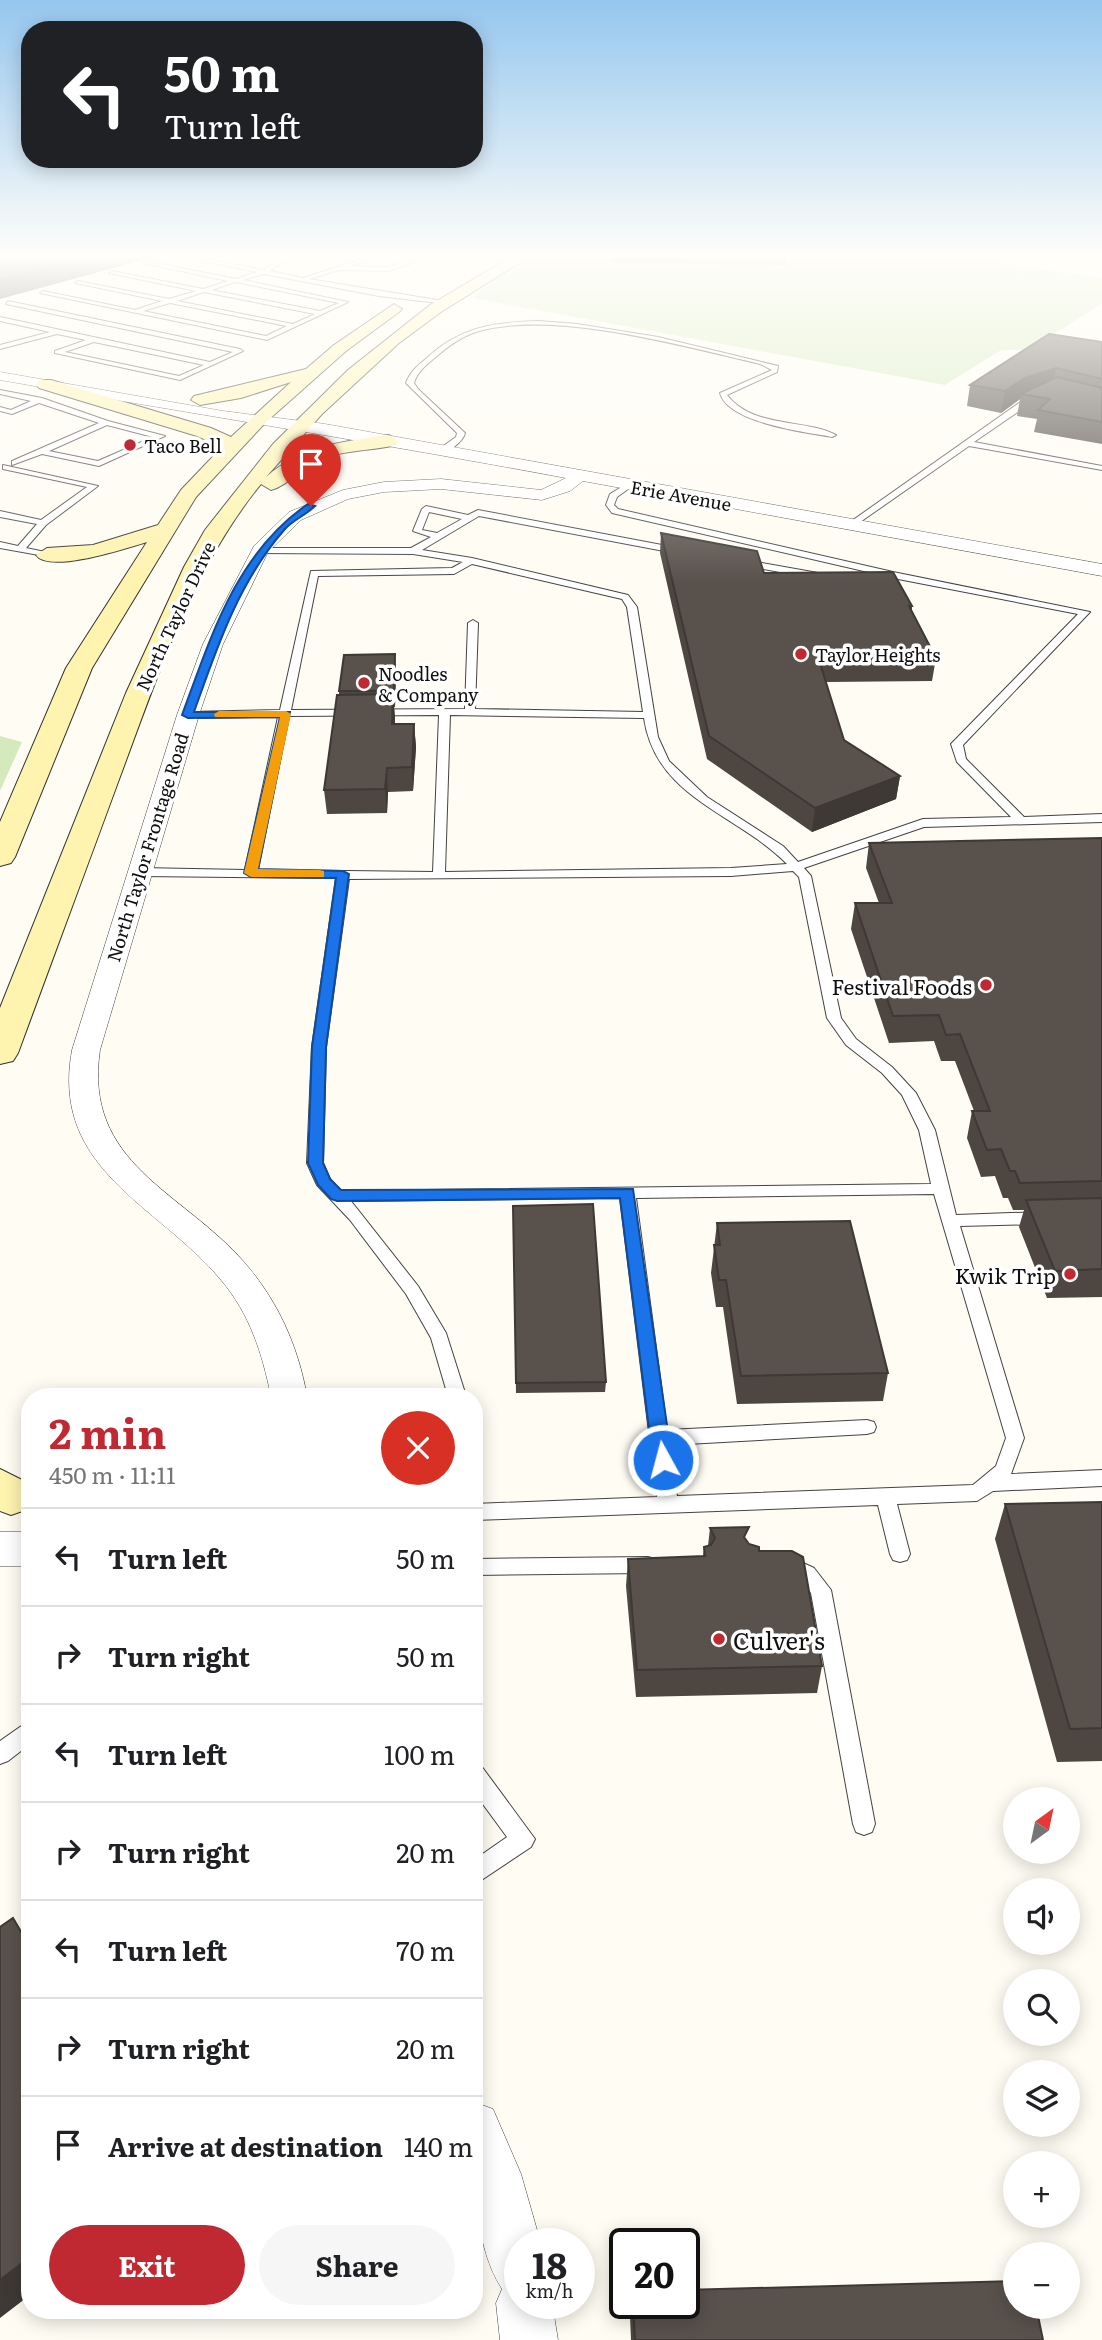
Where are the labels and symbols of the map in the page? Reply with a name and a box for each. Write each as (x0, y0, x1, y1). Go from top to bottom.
place label: Taco Bell (144, 432, 222, 459)
pin (281, 434, 341, 506)
marker: Taco Bell (122, 437, 138, 453)
street label: Erie Avenue (628, 473, 734, 517)
street label: North Taylor Drive (129, 537, 221, 695)
place label: Taylor Heights (815, 641, 940, 668)
marker: Taylor Heights (793, 646, 809, 662)
place label: Noodles & Company (378, 660, 479, 708)
marker: Noodles & Company (356, 675, 372, 691)
street label: North Taylor Frontage Road (99, 729, 195, 965)
place label: Festival Foods (832, 970, 972, 1001)
marker: Festival Foods (978, 977, 994, 993)
place label: Kwik Trip (955, 1259, 1056, 1290)
marker: Kwik Trip (1062, 1266, 1078, 1282)
position arrow (626, 1423, 700, 1497)
place label: Culver's (733, 1622, 825, 1657)
marker: Culver's (711, 1631, 727, 1647)
north arrow (1003, 1787, 1080, 1864)
speed limit sign: 20 (609, 2228, 700, 2319)

